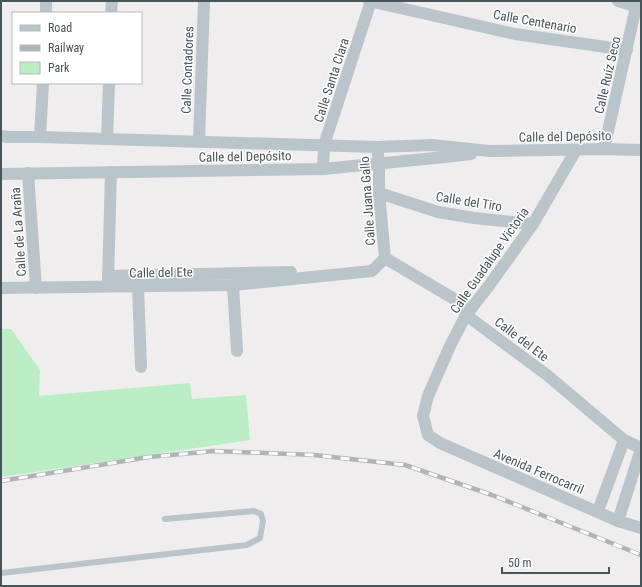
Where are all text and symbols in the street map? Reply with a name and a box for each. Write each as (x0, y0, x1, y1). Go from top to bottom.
street label: Calle Centenario (492, 7, 578, 36)
legend (12, 12, 142, 84)
text: Road (48, 21, 72, 35)
street label: Calle Contadores (178, 26, 197, 114)
street label: Calle Ruíz Seco (591, 35, 624, 115)
street label: Calle Santa Clara (311, 36, 352, 124)
text: Railway (48, 41, 84, 55)
text: Park (48, 61, 70, 75)
street label: Calle del Depósito (519, 128, 612, 145)
street label: Calle del Depósito (199, 148, 292, 165)
street label: Calle Juana Gallo (357, 156, 378, 246)
street label: Calle de La Araña (8, 187, 29, 277)
street label: Calle del Tiro (435, 189, 503, 214)
street label: Calle Guadalupe Victoria (447, 204, 532, 316)
street label: Calle del Ete (129, 264, 193, 281)
street label: Calle del Ete (492, 314, 552, 365)
street label: Avenida Ferrocarril (492, 446, 586, 497)
scale bar (502, 549, 609, 575)
text: 50 m (508, 556, 532, 570)

